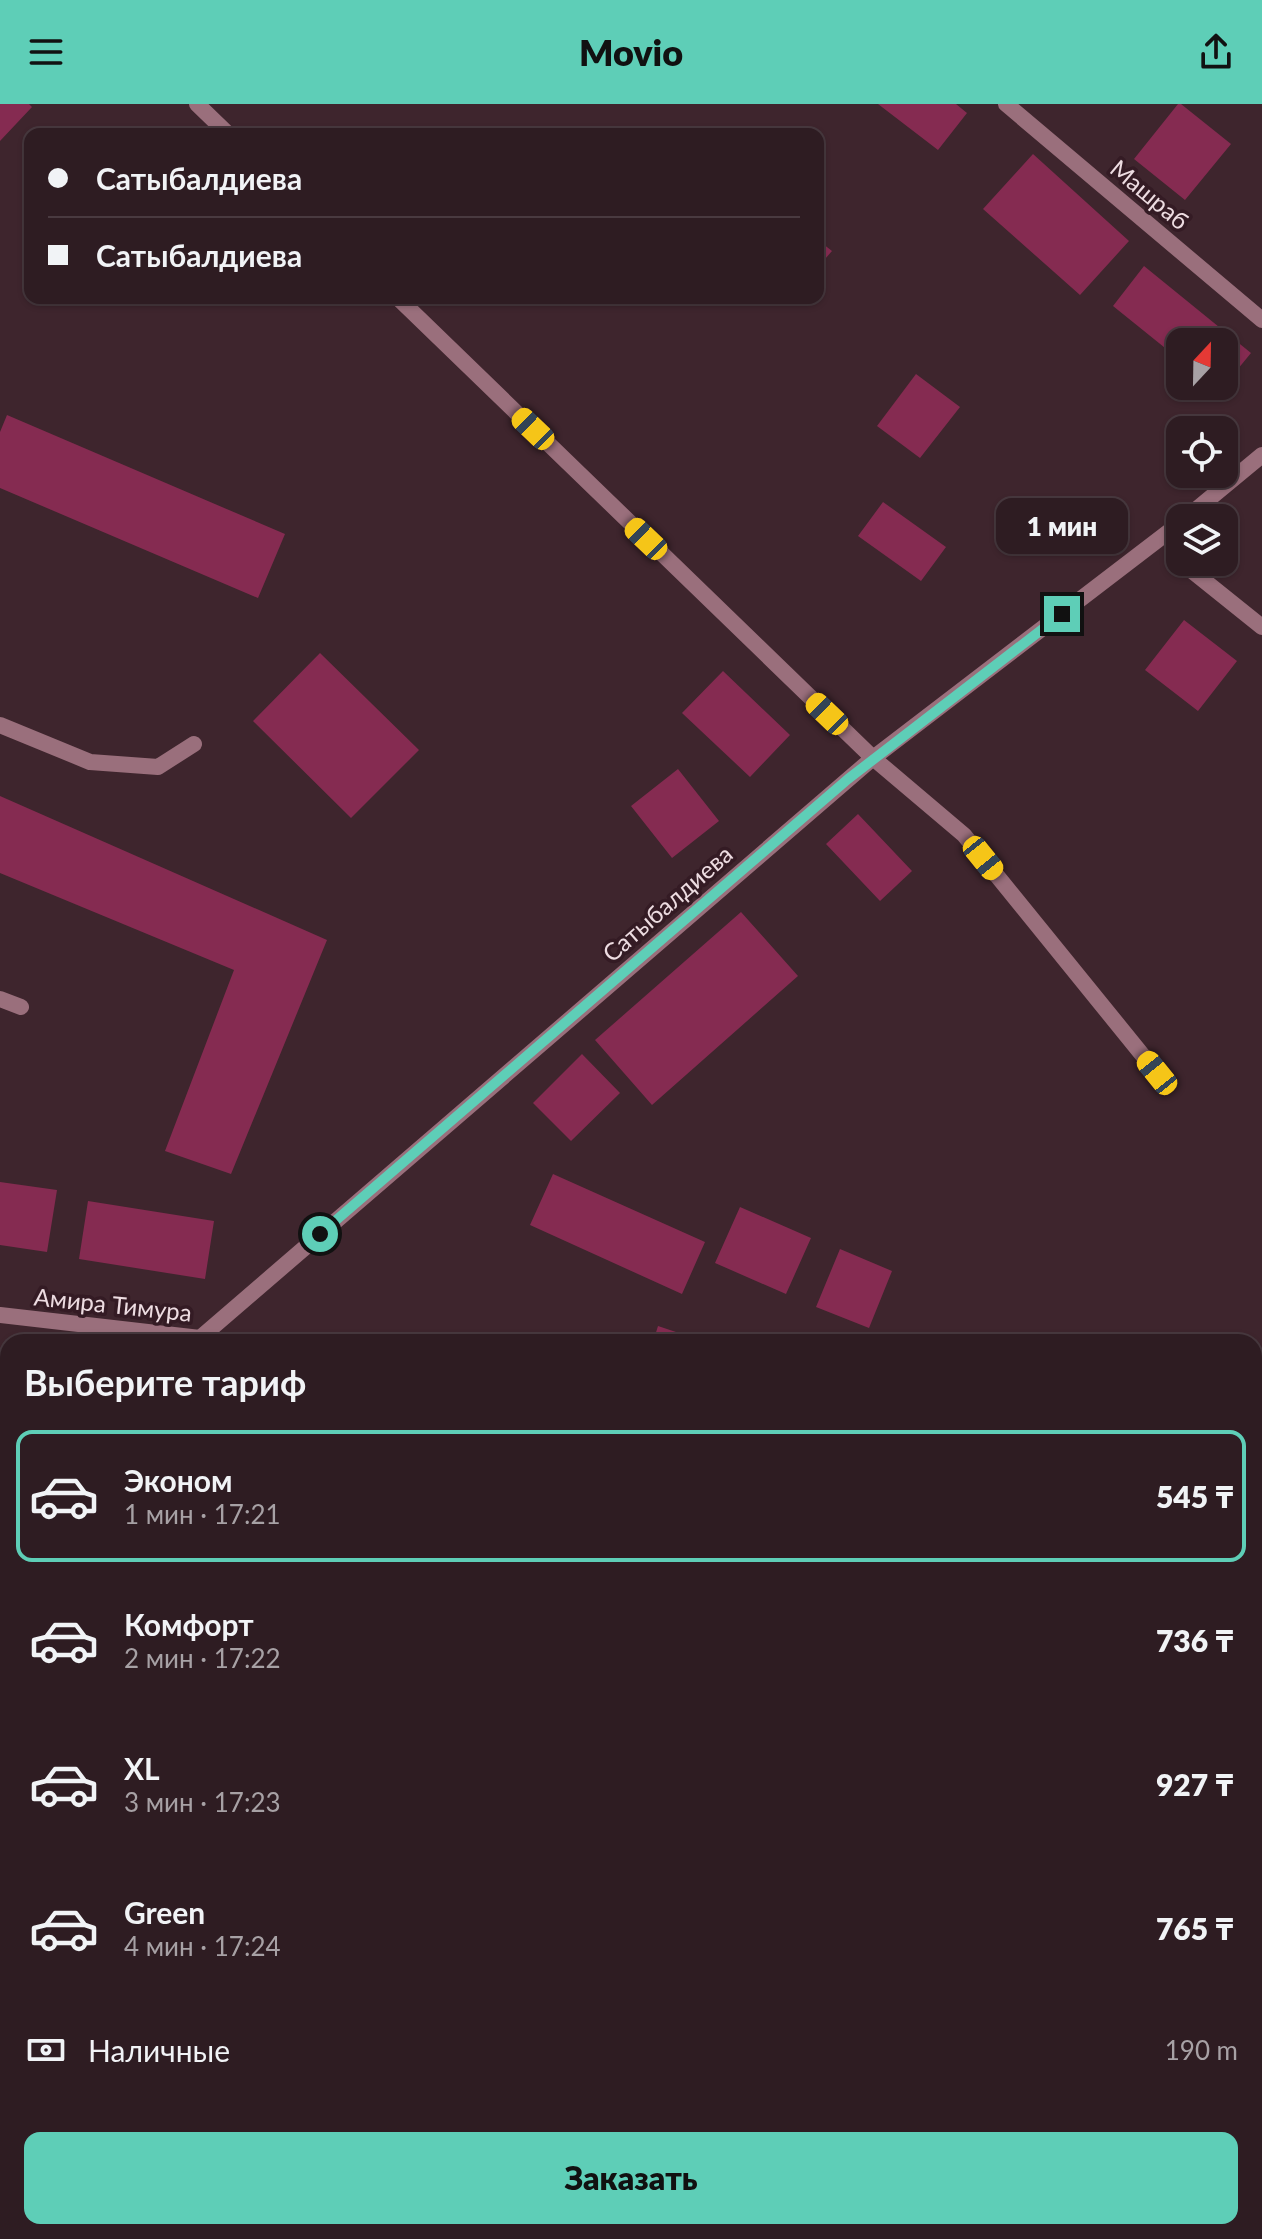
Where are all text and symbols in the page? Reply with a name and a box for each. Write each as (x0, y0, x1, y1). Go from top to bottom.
icon: menu (24, 30, 68, 74)
text: Movio (579, 30, 683, 74)
icon: share (1194, 30, 1238, 74)
street label: Машраб (1105, 153, 1195, 235)
text: Сатыбалдиева (96, 160, 302, 196)
text: Сатыбалдиева (96, 237, 302, 273)
north arrow (1166, 328, 1238, 400)
map controls (1166, 328, 1238, 576)
car (507, 404, 559, 454)
button: locate (1166, 416, 1238, 488)
callout: 1 мин (996, 498, 1128, 554)
button: layers (1166, 504, 1238, 576)
text: 1 мин (1027, 510, 1097, 542)
car (620, 514, 672, 564)
route end (1044, 596, 1080, 632)
car (801, 689, 853, 739)
car (959, 832, 1007, 884)
street label: Сатыбалдиева (596, 839, 738, 967)
car (1133, 1047, 1181, 1099)
route start (302, 1216, 338, 1252)
street label: Амира Тимура (33, 1281, 193, 1327)
text: Выберите тариф (24, 1360, 306, 1404)
icon: car (28, 1460, 100, 1532)
text: Эконом (124, 1462, 233, 1498)
text: 545 ₸ (1156, 1478, 1234, 1514)
text: 1 мин · 17:21 (124, 1498, 281, 1530)
icon: car (28, 1604, 100, 1676)
text: Комфорт (124, 1606, 254, 1642)
text: 736 ₸ (1156, 1622, 1234, 1658)
text: 2 мин · 17:22 (124, 1642, 281, 1674)
icon: car (28, 1748, 100, 1820)
text: XL (124, 1750, 160, 1786)
text: 927 ₸ (1156, 1766, 1234, 1802)
text: 3 мин · 17:23 (124, 1786, 281, 1818)
icon: car (28, 1892, 100, 1964)
text: Green (124, 1894, 205, 1930)
text: 765 ₸ (1156, 1910, 1234, 1946)
text: 4 мин · 17:24 (124, 1930, 281, 1962)
icon: cash (24, 2028, 68, 2072)
text: Наличные (88, 2032, 230, 2068)
text: 190 m (1165, 2034, 1238, 2066)
button: Заказать (24, 2132, 1238, 2224)

